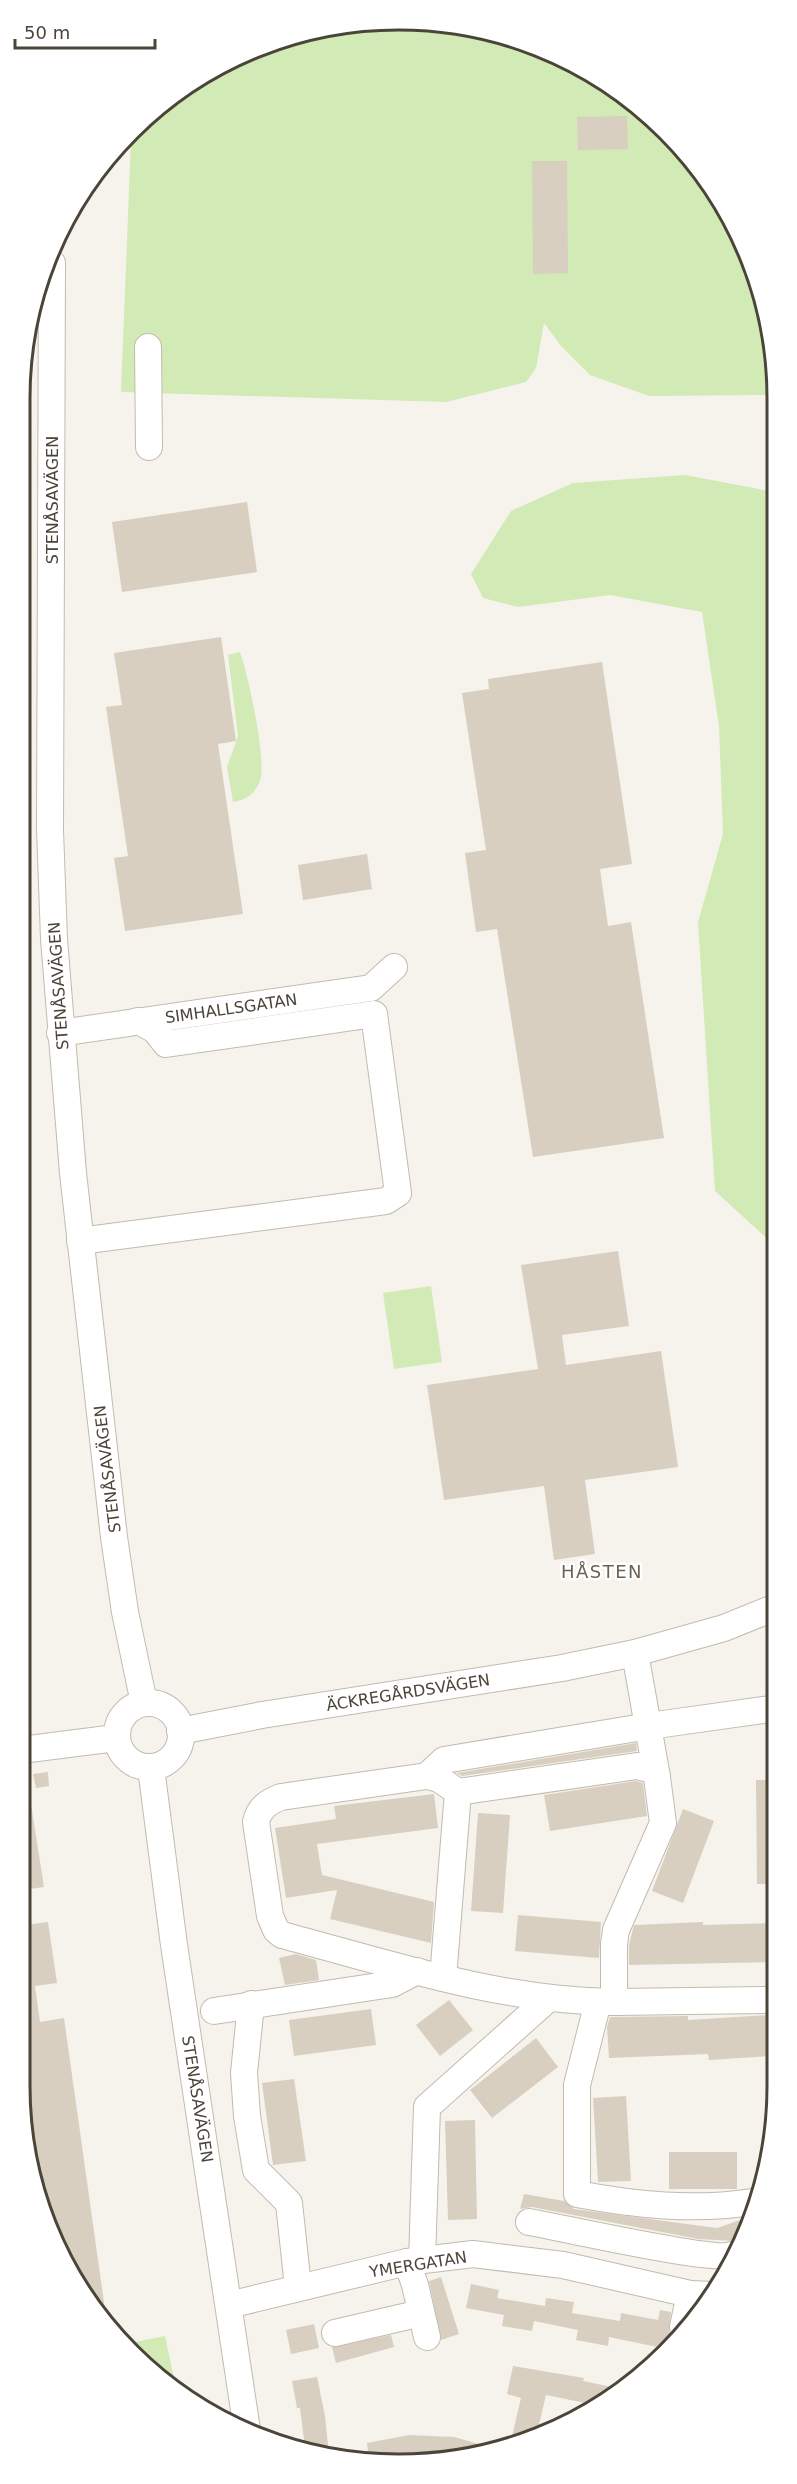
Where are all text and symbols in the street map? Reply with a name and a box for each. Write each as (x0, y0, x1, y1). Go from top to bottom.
scale bar (15, 12, 154, 50)
text: 50 m (24, 22, 70, 43)
street label: STENÅSAVÄGEN (43, 436, 62, 564)
street label: STENÅSAVÄGEN (45, 921, 72, 1051)
street label: SIMHALLSGATAN (164, 990, 298, 1027)
street label: STENÅSAVÄGEN (90, 1404, 125, 1534)
district label: HÅSTEN (561, 1561, 643, 1582)
street label: ÄCKREGÅRDSVÄGEN (325, 1670, 491, 1715)
street label: STENÅSAVÄGEN (178, 2034, 217, 2164)
street label: YMERGATAN (367, 2247, 468, 2282)

